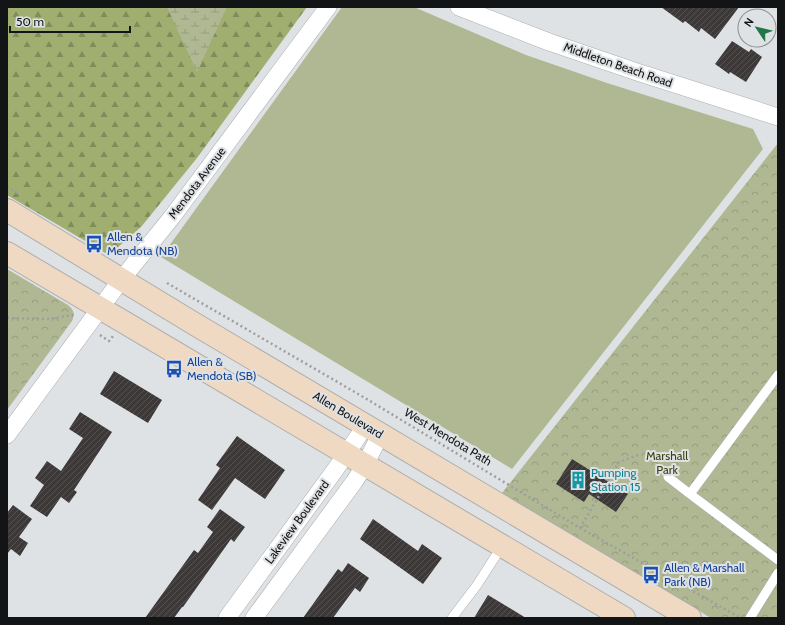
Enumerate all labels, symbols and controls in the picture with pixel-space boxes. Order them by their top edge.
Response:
scale bar [10,8,130,34]
north arrow [737,8,777,48]
text: 50 m [16,14,44,29]
text: N [741,15,757,29]
street label: Middleton Beach Road [562,39,675,90]
street label: Mendota Avenue [165,144,229,222]
place label: Allen & Mendota (NB) [107,229,178,258]
bus stop icon: Allen & Mendota (NB) [84,234,104,254]
place label: Allen & Mendota (SB) [187,354,256,383]
bus stop icon: Allen & Mendota (SB) [164,359,184,379]
street label: Allen Boulevard [310,388,386,441]
street label: West Mendota Path [402,404,495,469]
park label: Marshall Park [646,448,688,477]
place label: Pumping Station 15 [591,465,641,494]
building icon: Pumping Station 15 [568,470,588,490]
street label: Lakeview Boulevard [261,477,332,566]
place label: Allen & Marshall Park (NB) [664,560,745,589]
bus stop icon: Allen & Marshall Park (NB) [641,565,661,585]

